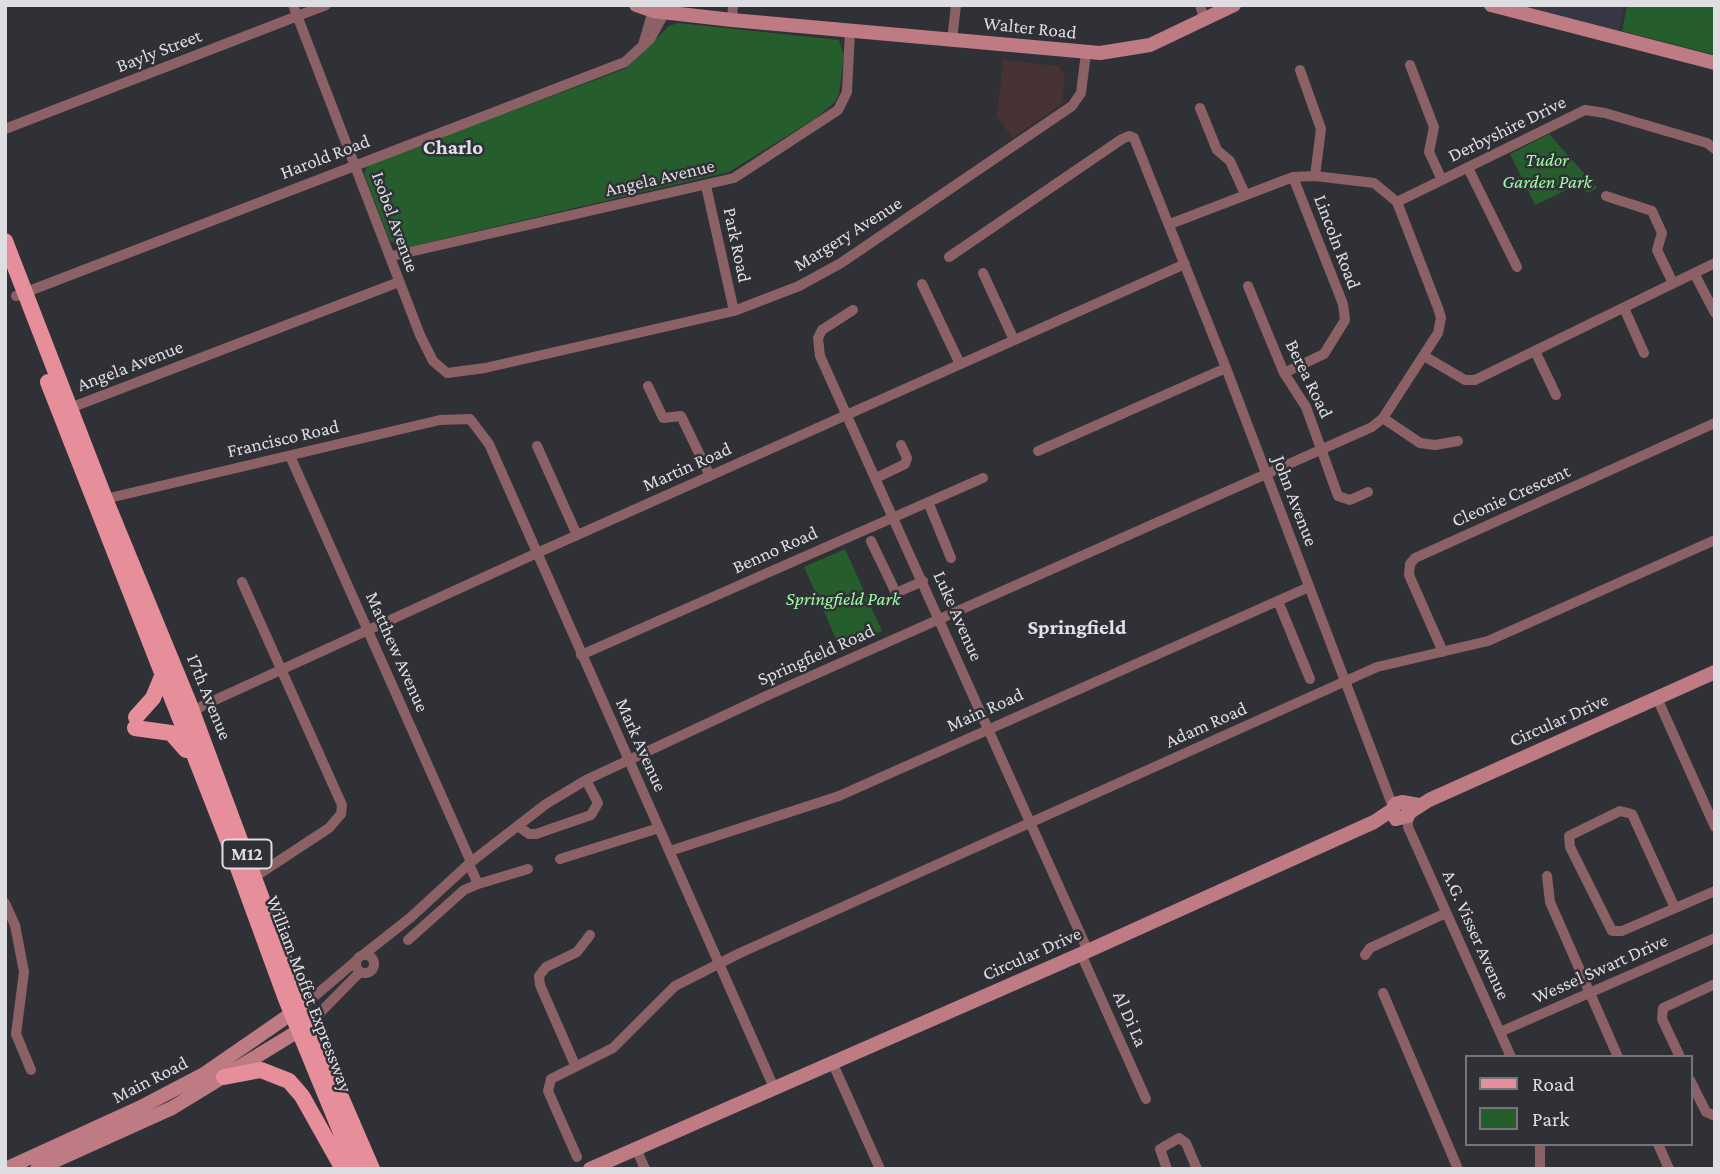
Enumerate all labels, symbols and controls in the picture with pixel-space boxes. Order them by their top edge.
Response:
street label: Walter Road [982,12,1078,44]
street label: Bayly Street [113,24,205,78]
street label: Derbyshire Drive [1444,91,1570,167]
street label: Harold Road [277,129,373,185]
district label: Charlo [423,135,483,161]
park label: Tudor Garden Park [1502,149,1592,193]
street label: Angela Avenue [603,154,717,202]
street label: Isobel Avenue [366,169,424,275]
street label: Margery Avenue [790,192,906,276]
street label: Lincoln Road [1309,192,1365,292]
street label: Park Road [718,206,756,284]
street label: Angela Avenue [74,335,186,397]
street label: Berea Road [1280,336,1338,422]
street label: Francisco Road [225,415,341,463]
street label: Martin Road [639,437,735,497]
street label: John Avenue [1267,453,1323,549]
street label: Cleonie Crescent [1448,460,1574,532]
street label: Benno Road [729,521,821,579]
street label: Luke Avenue [928,567,988,665]
street label: Matthew Avenue [360,588,434,716]
park label: Springfield Park [786,588,900,610]
district label: Springfield [1028,615,1126,641]
street label: Springfield Road [754,619,878,691]
street label: 17th Avenue [181,651,237,743]
street label: Main Road [943,683,1027,737]
street label: Circular Drive [1506,688,1612,752]
street label: Mark Avenue [610,695,672,795]
street label: Adam Road [1162,697,1250,753]
road number: M12 [222,840,272,868]
street label: A.G. Visser Avenue [1437,867,1515,1003]
street label: William Moffet Expressway [261,892,357,1096]
street label: Circular Drive [979,922,1085,986]
street label: Wessel Swart Drive [1529,929,1671,1009]
street label: Al Di La [1108,987,1152,1051]
street label: Main Road [108,1051,192,1109]
legend [1464,1055,1692,1146]
text: Road [1532,1072,1575,1096]
text: Park [1532,1107,1569,1131]

